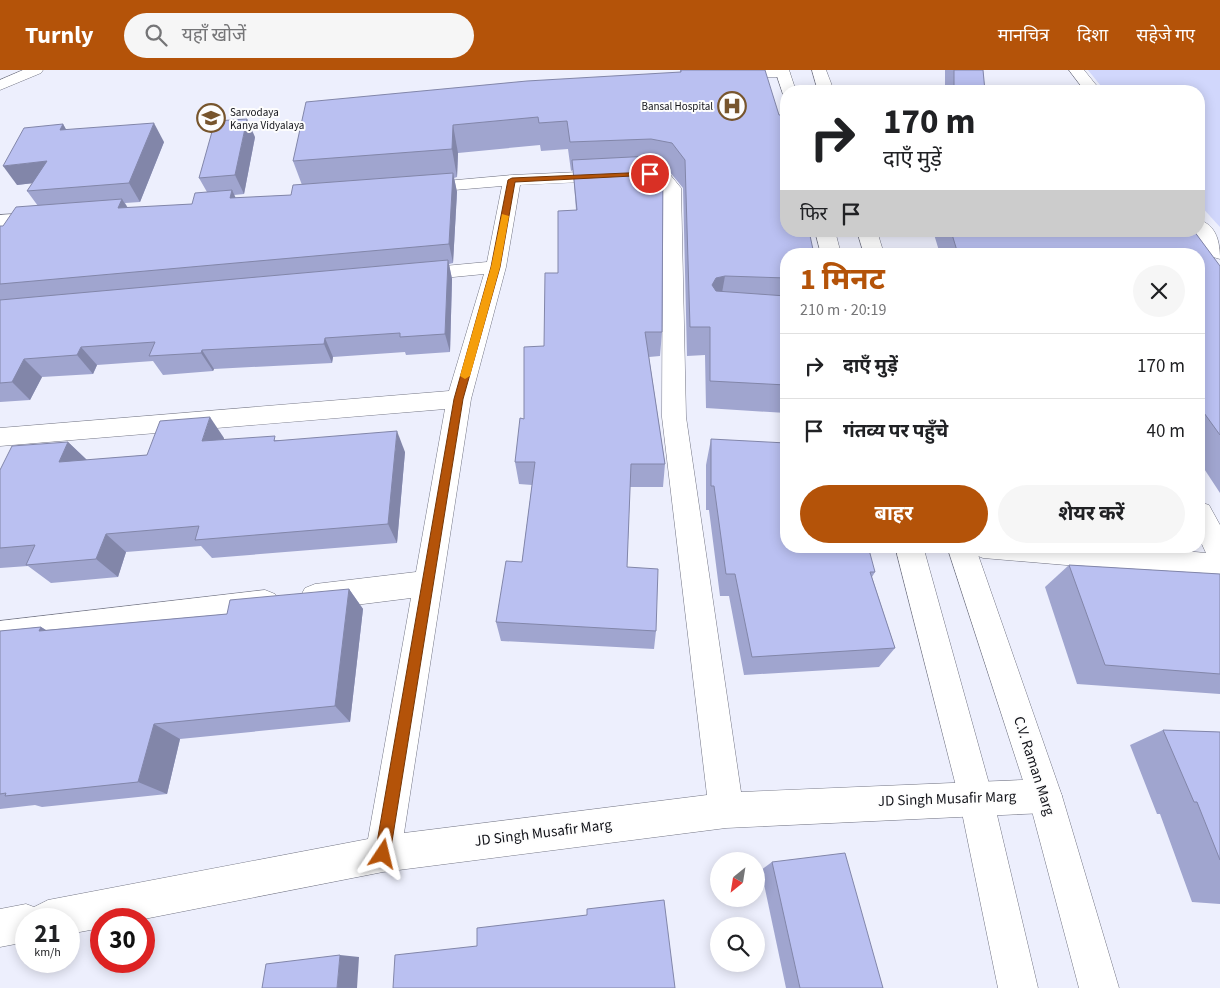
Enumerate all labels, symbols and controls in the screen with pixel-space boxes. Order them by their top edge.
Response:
search box [124,13,474,58]
text: Turnly [25,18,94,53]
icon: search [142,21,170,49]
text: यहाँ खोजें [182,22,246,49]
text: मानचित्र [998,23,1049,48]
text: दिशा [1077,23,1108,48]
text: सहेजे गए [1136,23,1195,48]
hospital icon: Bansal Hospital [717,91,747,121]
text: 170 m [883,97,975,147]
place label: Bansal Hospital [641,99,713,114]
school or university icon: Sarvodaya Kanya Vidyalaya [196,103,226,133]
place label: Sarvodaya Kanya Vidyalaya [230,105,304,133]
icon: right [800,105,865,170]
text: दाएँ मुड़ें [883,143,942,175]
pin [629,153,671,195]
icon: arrive [636,160,664,188]
icon: arrive [837,200,865,228]
text: फिर [800,201,827,228]
text: 1 मिनट [800,258,885,301]
button: close [1133,265,1185,317]
text: 210 m · 20:19 [800,299,887,321]
icon: right [800,352,828,380]
text: दाएँ मुड़ें [843,353,898,380]
text: 170 m [1137,353,1185,380]
icon: arrive [800,417,828,445]
text: गंतव्य पर पहुँचे [843,418,948,445]
text: 40 m [1147,418,1185,445]
button: बाहर [800,485,988,543]
button: शेयर करें [998,485,1185,543]
street label: C.V. Raman Marg [1008,714,1060,819]
street label: JD Singh Musafir Marg [878,786,1017,812]
street label: JD Singh Musafir Marg [473,814,613,852]
position arrow [356,827,408,879]
north arrow [710,852,765,908]
map controls [710,852,765,972]
speed limit sign: 30 [90,908,155,973]
text: 21 [34,916,61,952]
button: search [710,917,765,972]
text: km/h [34,944,61,961]

